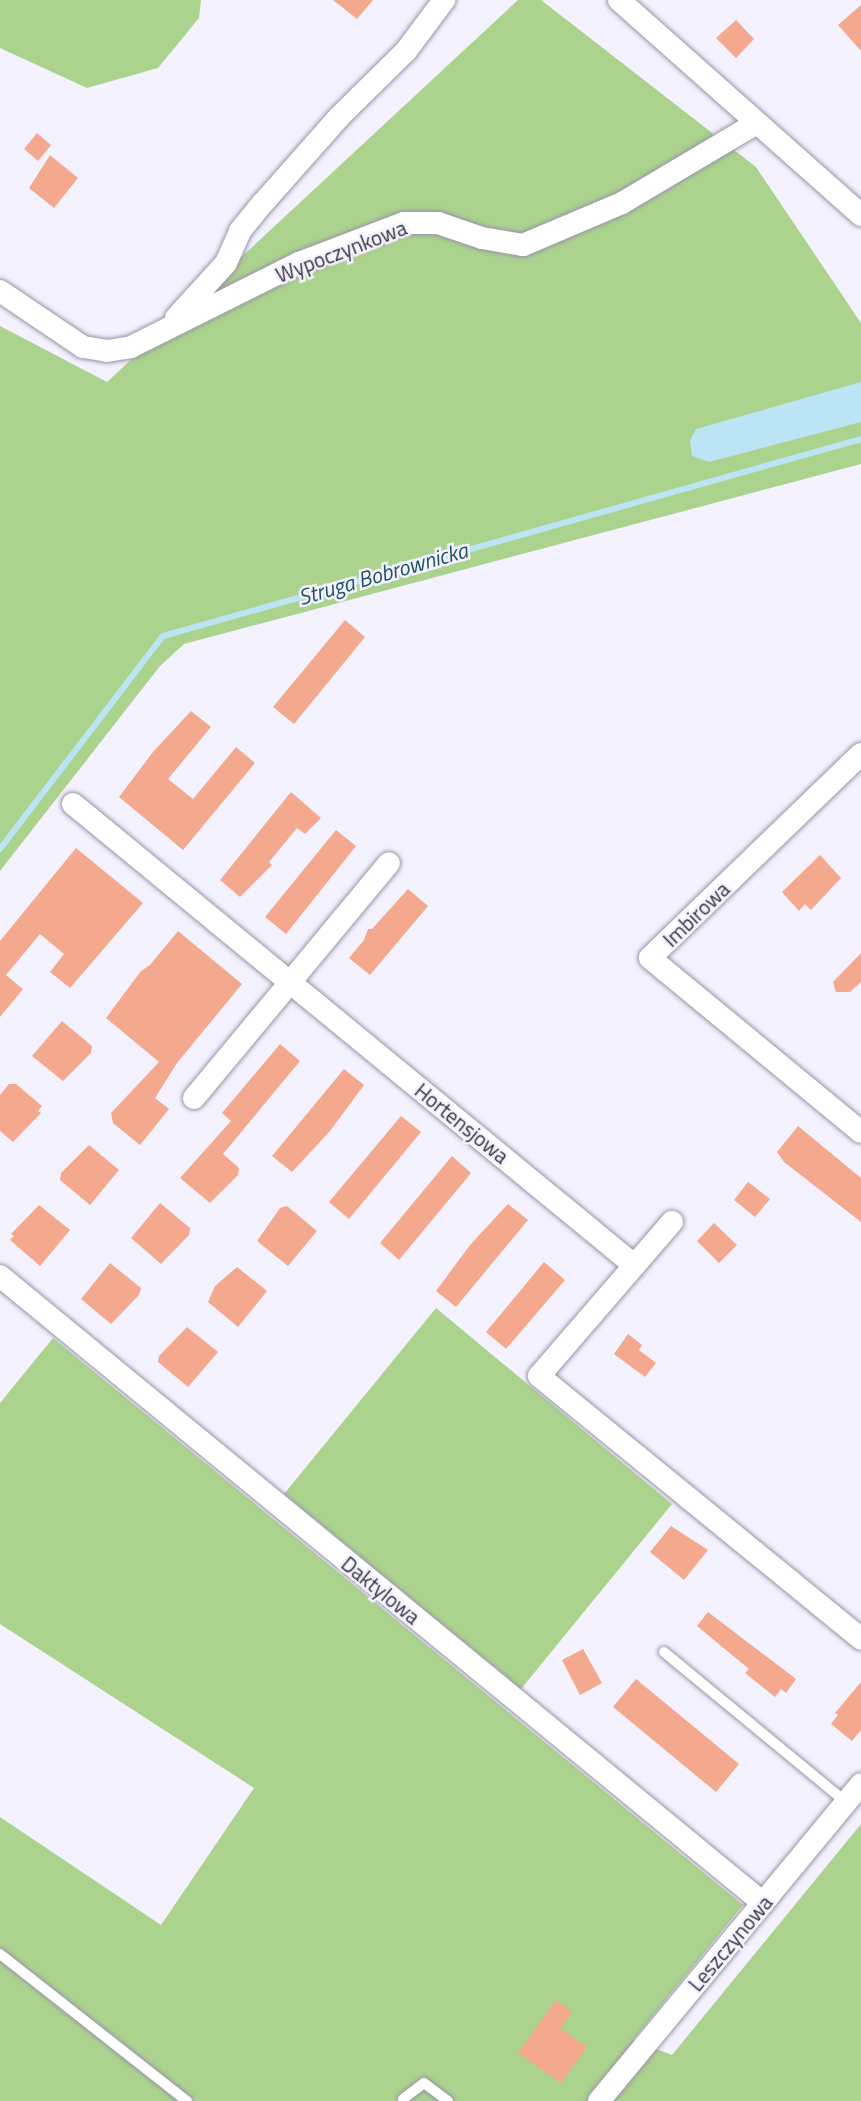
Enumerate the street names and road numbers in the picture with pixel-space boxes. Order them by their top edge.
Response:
street label: Wypoczynkowa [272,214,410,288]
street label: Imbirowa [657,876,735,952]
street label: Hortensjowa [410,1078,514,1168]
street label: Daktylowa [337,1551,425,1629]
street label: Leszczynowa [683,1890,777,1996]

